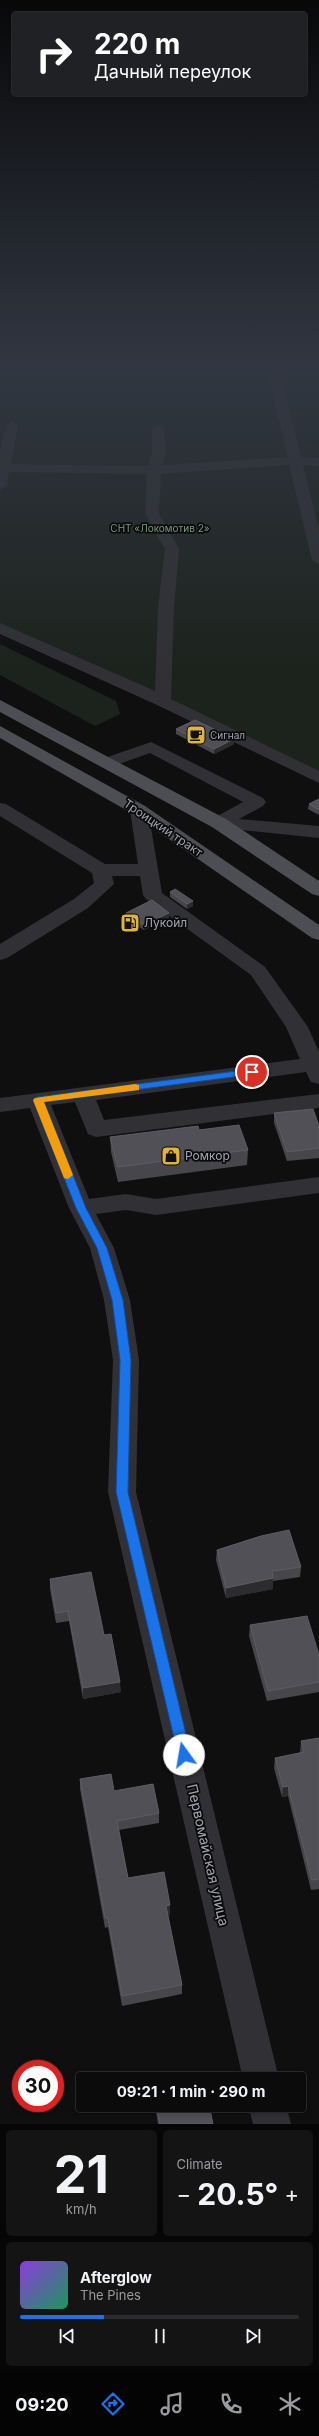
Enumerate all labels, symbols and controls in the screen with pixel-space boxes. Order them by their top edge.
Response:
text: 220 m [94,27,180,61]
icon: right [28,28,80,80]
text: Дачный переулок [94,61,251,82]
park label: СНТ «Локомотив 2» [110,522,210,534]
cafe icon: Сигнал [185,724,207,746]
place label: Сигнал [210,729,245,741]
street label: Троицкий тракт [121,796,206,860]
fuel station icon: Лукойл [119,912,141,934]
place label: Лукойл [144,915,187,930]
pin [235,1055,269,1089]
icon: arrive [241,1061,263,1083]
shop icon: Ромкор [160,1145,182,1167]
place label: Ромкор [185,1148,230,1163]
position arrow [163,1734,205,1776]
street label: Первомайская улица [184,1782,233,1928]
speed limit sign: 30 [12,2060,64,2112]
text: 09:21 · 1 min · 290 m [117,2082,265,2101]
text: 21 [54,2143,109,2206]
text: Climate [177,2156,223,2172]
text: 20.5° [197,2176,278,2212]
text: − [177,2181,191,2207]
text: + [284,2181,299,2207]
text: km/h [66,2201,97,2217]
text: Afterglow [80,2268,152,2287]
text: The Pines [80,2287,141,2303]
icon: previous [56,2325,78,2347]
icon: pause [149,2325,171,2347]
icon: next [242,2325,264,2347]
icon: directions [99,2390,127,2418]
icon: music [158,2390,186,2418]
icon: phone [217,2390,245,2418]
icon: climate [276,2390,304,2418]
text: 09:20 [15,2394,69,2415]

